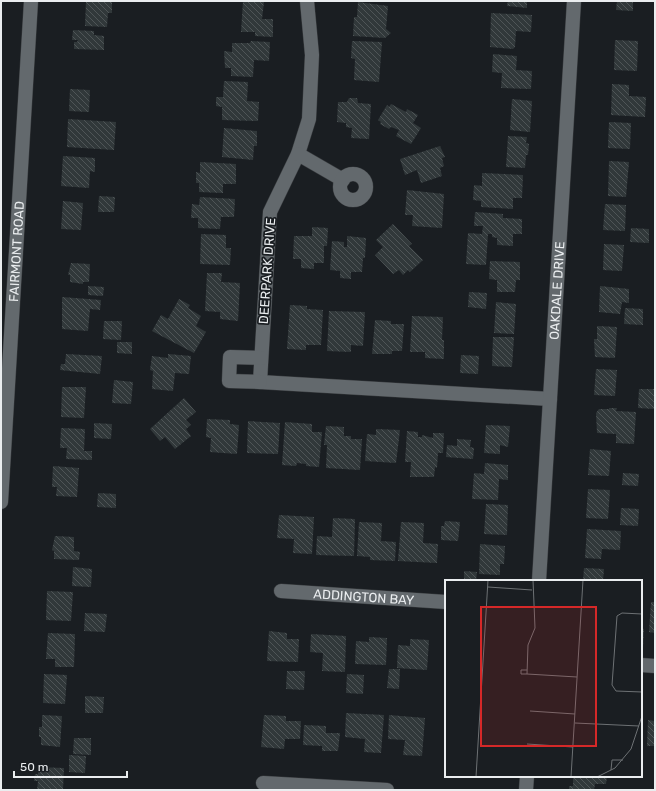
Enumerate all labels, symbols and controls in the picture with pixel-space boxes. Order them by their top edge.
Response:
street label: FAIRMONT ROAD [5,200,27,302]
street label: DEERPARK DRIVE [256,217,278,325]
street label: OAKDALE DRIVE [546,241,567,340]
inset map [445,580,642,777]
street label: ADDINGTON BAY [313,586,415,607]
scale bar [14,753,127,779]
text: 50 m [20,760,48,774]

